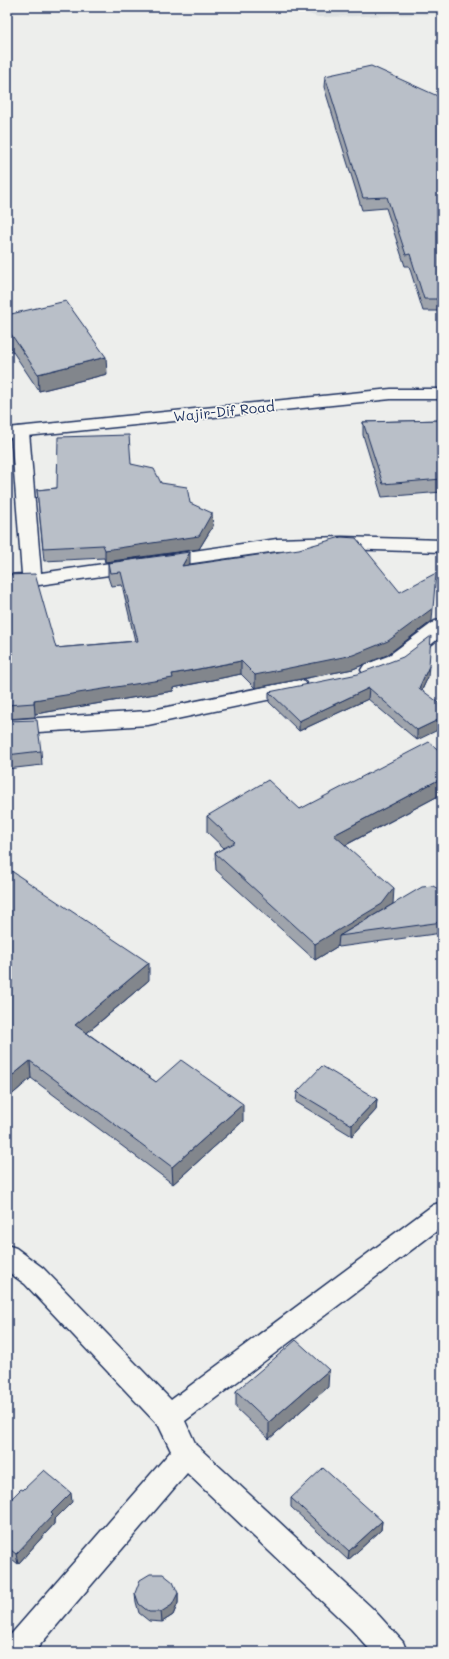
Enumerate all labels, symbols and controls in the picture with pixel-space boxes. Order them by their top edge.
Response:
street label: Wajir-Dif Road [172,396,276,426]

